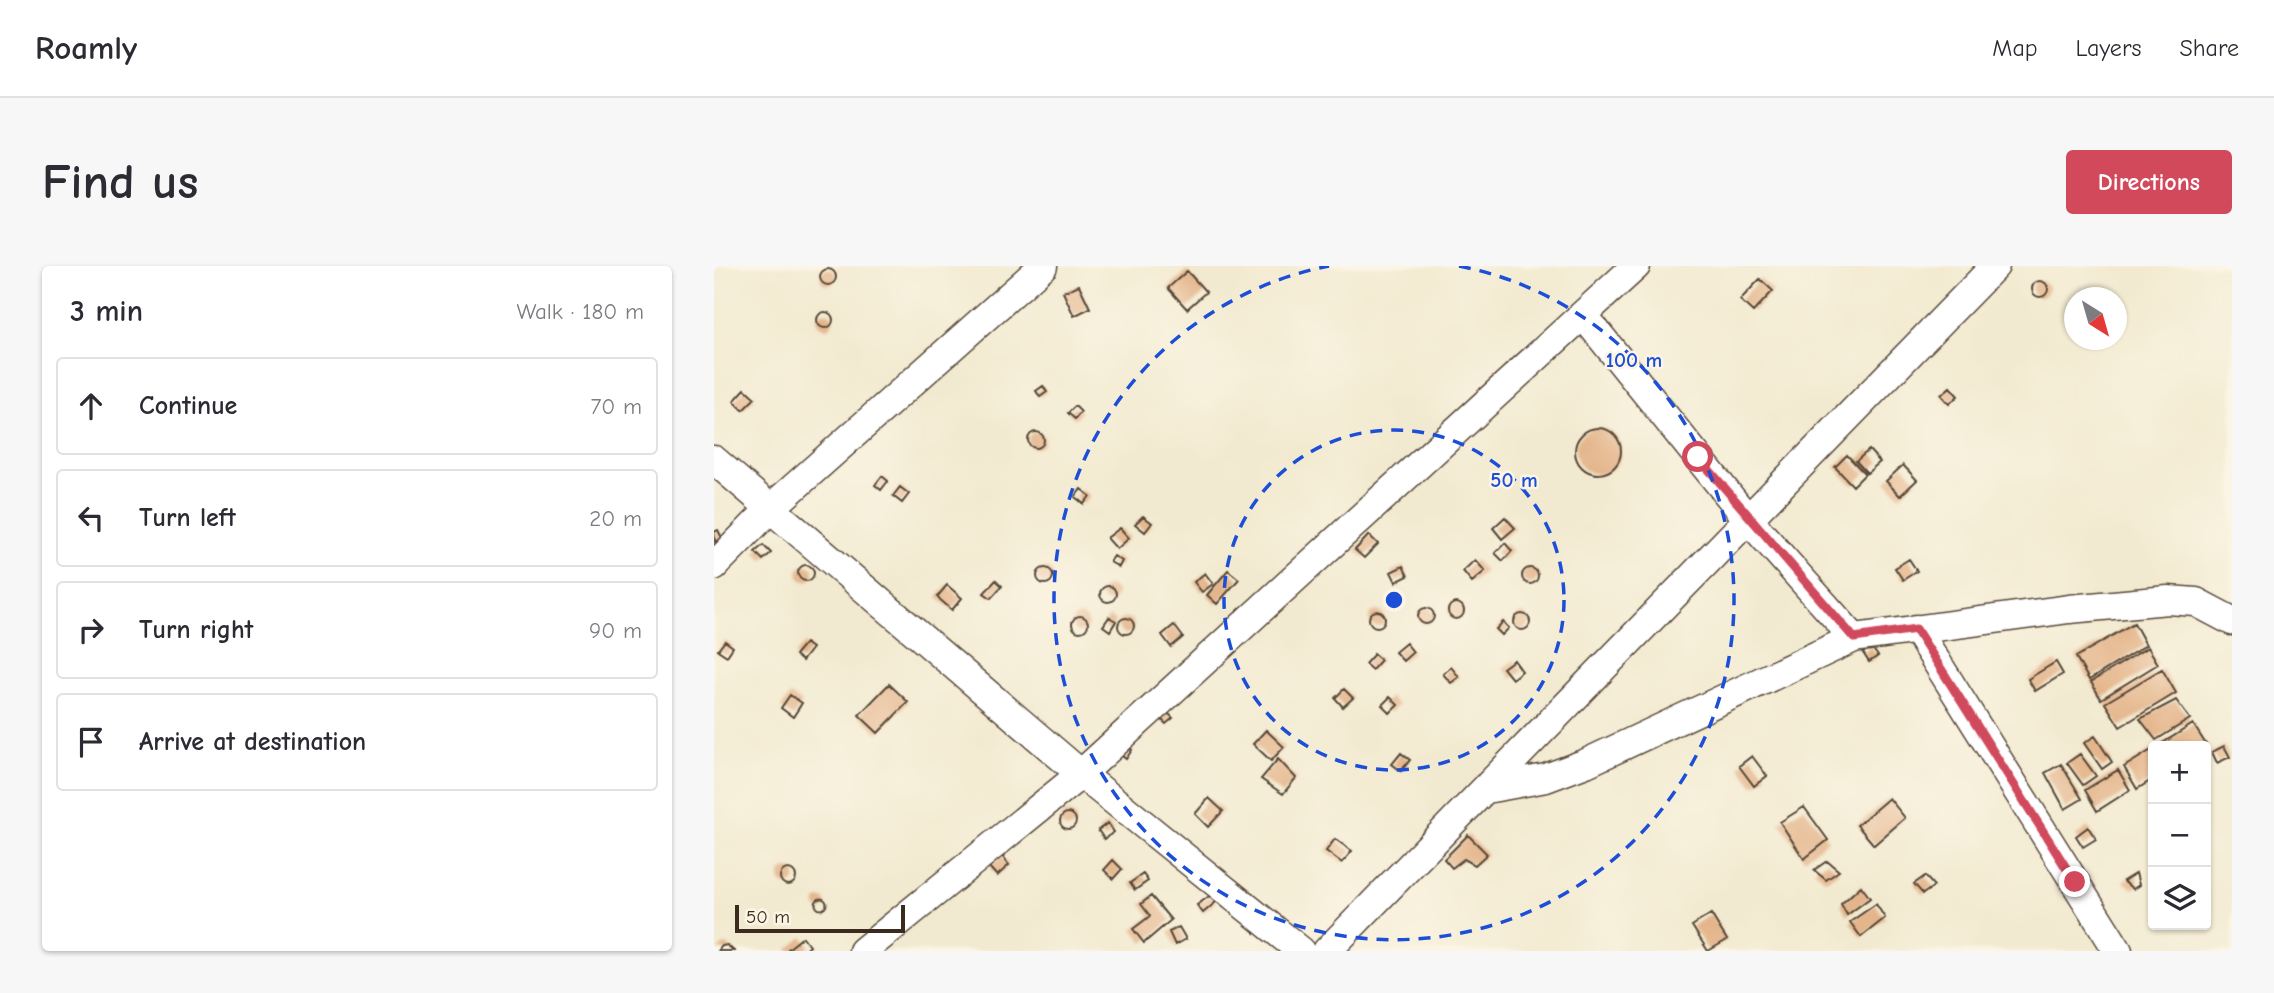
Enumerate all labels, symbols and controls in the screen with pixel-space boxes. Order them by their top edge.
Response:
text: Roamly [35,29,137,67]
text: Map [1992,34,2038,62]
text: Layers [2076,34,2141,62]
text: Share [2179,34,2239,62]
button: Directions [2066,150,2232,214]
text: Find us [42,154,198,210]
north arrow [2064,287,2127,350]
text: 3 min [70,294,143,329]
text: Walk · 180 m [517,298,644,325]
text: 100 m [1606,348,1662,372]
icon: ahead [72,387,110,425]
text: Continue [139,391,237,421]
text: 70 m [590,393,642,420]
route start [1682,441,1713,472]
text: 50 m [1490,468,1538,492]
icon: left [72,499,110,537]
text: Turn left [139,503,236,533]
text: 20 m [589,505,642,532]
centre of rings [1382,588,1406,612]
icon: right [72,611,110,649]
text: Turn right [139,615,253,645]
text: 90 m [589,617,642,644]
icon: arrive [72,723,110,761]
text: Arrive at destination [139,727,366,757]
map controls [2148,741,2211,930]
button: + [2148,741,2211,804]
button: − [2148,804,2211,867]
route end [2059,866,2090,897]
button: layers [2148,867,2211,930]
scale bar [735,902,905,934]
text: 50 m [746,906,790,928]

